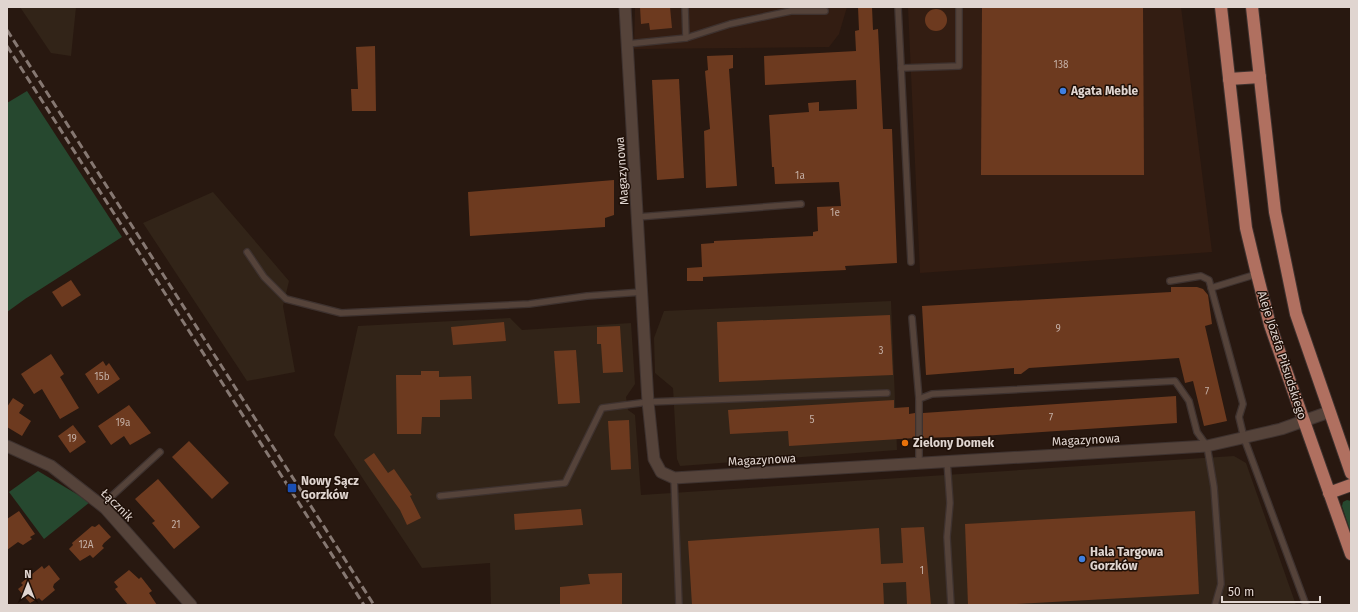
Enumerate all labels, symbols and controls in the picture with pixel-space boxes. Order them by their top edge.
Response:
house number: 138 [1054,59,1069,71]
place label: Agata Meble [1070,84,1139,98]
marker: Agata Meble [1058,86,1068,96]
street label: Magazynowa [613,136,631,206]
house number: 1a [795,170,805,182]
house number: 1e [830,207,840,219]
street label: Aleje Józefa Piłsudskiego [1255,289,1309,421]
house number: 9 [1055,323,1061,335]
house number: 3 [879,345,884,357]
house number: 15b [94,371,110,383]
house number: 7 [1205,386,1210,398]
house number: 7 [1049,412,1054,424]
house number: 5 [809,414,815,426]
house number: 19a [116,417,130,429]
street label: Magazynowa [1051,431,1121,449]
house number: 19 [67,433,77,445]
place label: Zielony Domek [913,436,995,450]
marker: Zielony Domek [900,438,910,448]
street label: Magazynowa [727,451,797,469]
place label: Nowy Sącz Gorzków [301,474,359,502]
marker: Nowy Sącz Gorzków [286,482,298,494]
street label: Łącznik [98,486,137,525]
house number: 21 [171,519,181,531]
house number: 12A [78,539,94,551]
place label: Hala Targowa Gorzków [1090,545,1164,573]
marker: Hala Targowa Gorzków [1077,554,1087,564]
north arrow [8,564,48,604]
house number: 1 [920,565,924,577]
text: N [24,568,32,581]
scale bar [1222,578,1320,604]
text: 50 m [1228,585,1254,599]

